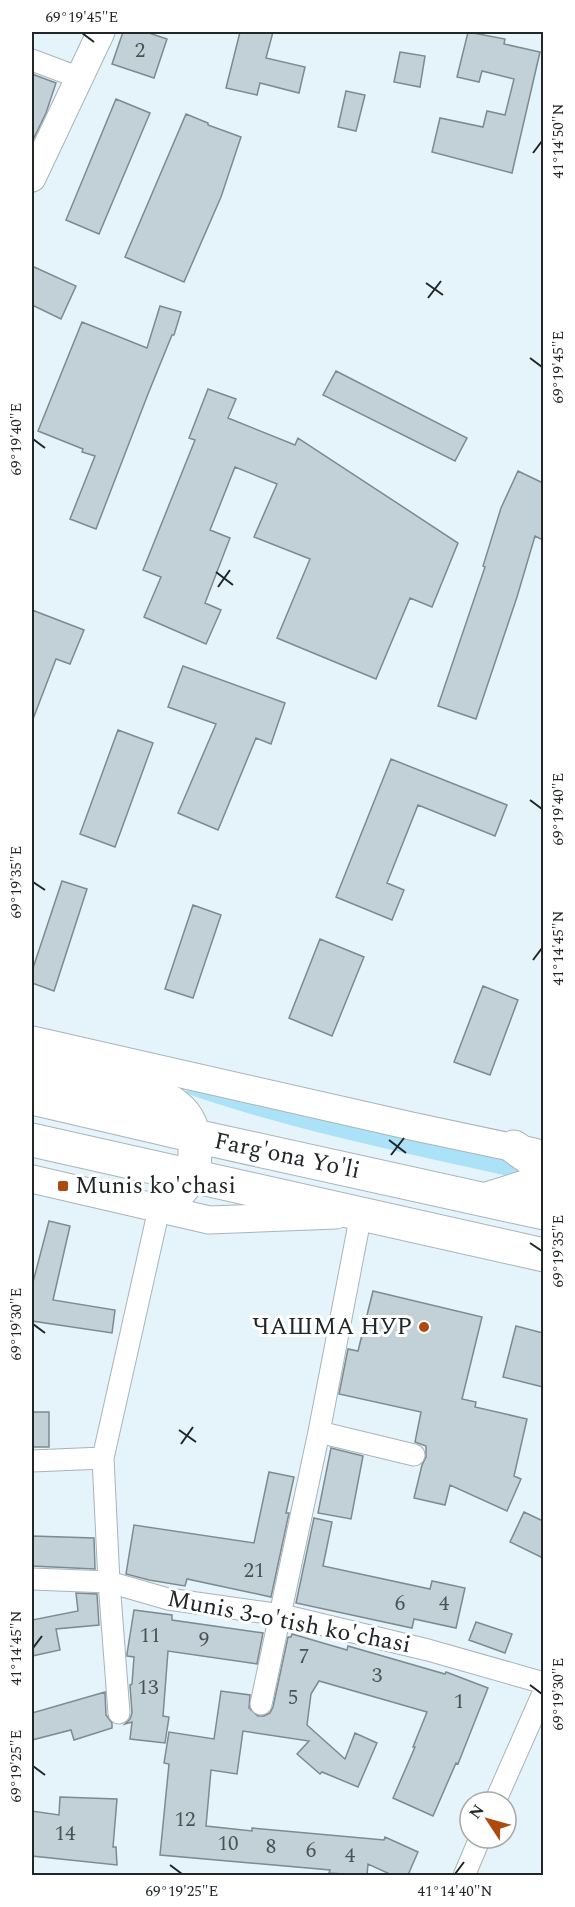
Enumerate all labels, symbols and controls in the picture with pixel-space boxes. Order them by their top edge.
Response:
text: 69°19'45"E [46,6,118,29]
house number: 2 [135,35,145,67]
text: 41°14'50"N [547,103,570,179]
text: 69°19'45"E [547,331,570,403]
text: 69°19'40"E [5,403,28,475]
text: 69°19'40"E [547,773,570,845]
text: 69°19'35"E [5,846,28,918]
text: 41°14'45"N [547,910,570,986]
street label: Farg'ona Yo'li [211,1123,363,1189]
place label: Munis ko'chasi [75,1168,236,1204]
marker: Munis ko'chasi [56,1179,70,1193]
text: 69°19'35"E [547,1215,570,1287]
text: 69°19'30"E [5,1288,28,1360]
place label: ЧАШМА НУР [252,1309,412,1345]
marker: ЧАШМА НУР [417,1320,431,1334]
house number: 21 [244,1555,265,1587]
street label: Munis 3-o'tish ko'chasi [164,1581,414,1663]
house number: 6 [395,1588,405,1620]
house number: 4 [439,1588,450,1620]
text: 41°14'45"N [5,1610,28,1686]
house number: 11 [140,1620,161,1652]
house number: 9 [199,1624,209,1656]
house number: 7 [299,1641,309,1673]
text: 69°19'30"E [547,1658,570,1730]
house number: 3 [372,1660,383,1692]
house number: 13 [138,1672,159,1704]
house number: 5 [288,1682,298,1714]
house number: 1 [454,1686,464,1718]
text: 69°19'25"E [5,1730,28,1802]
north arrow [458,1790,518,1850]
text: N [463,1799,490,1824]
house number: 12 [175,1804,196,1836]
house number: 14 [55,1818,76,1850]
house number: 10 [218,1828,239,1860]
house number: 8 [266,1831,276,1863]
house number: 6 [306,1835,316,1867]
house number: 4 [345,1840,356,1872]
text: 69°19'25"E [146,1880,218,1903]
text: 41°14'40"N [418,1880,493,1903]

